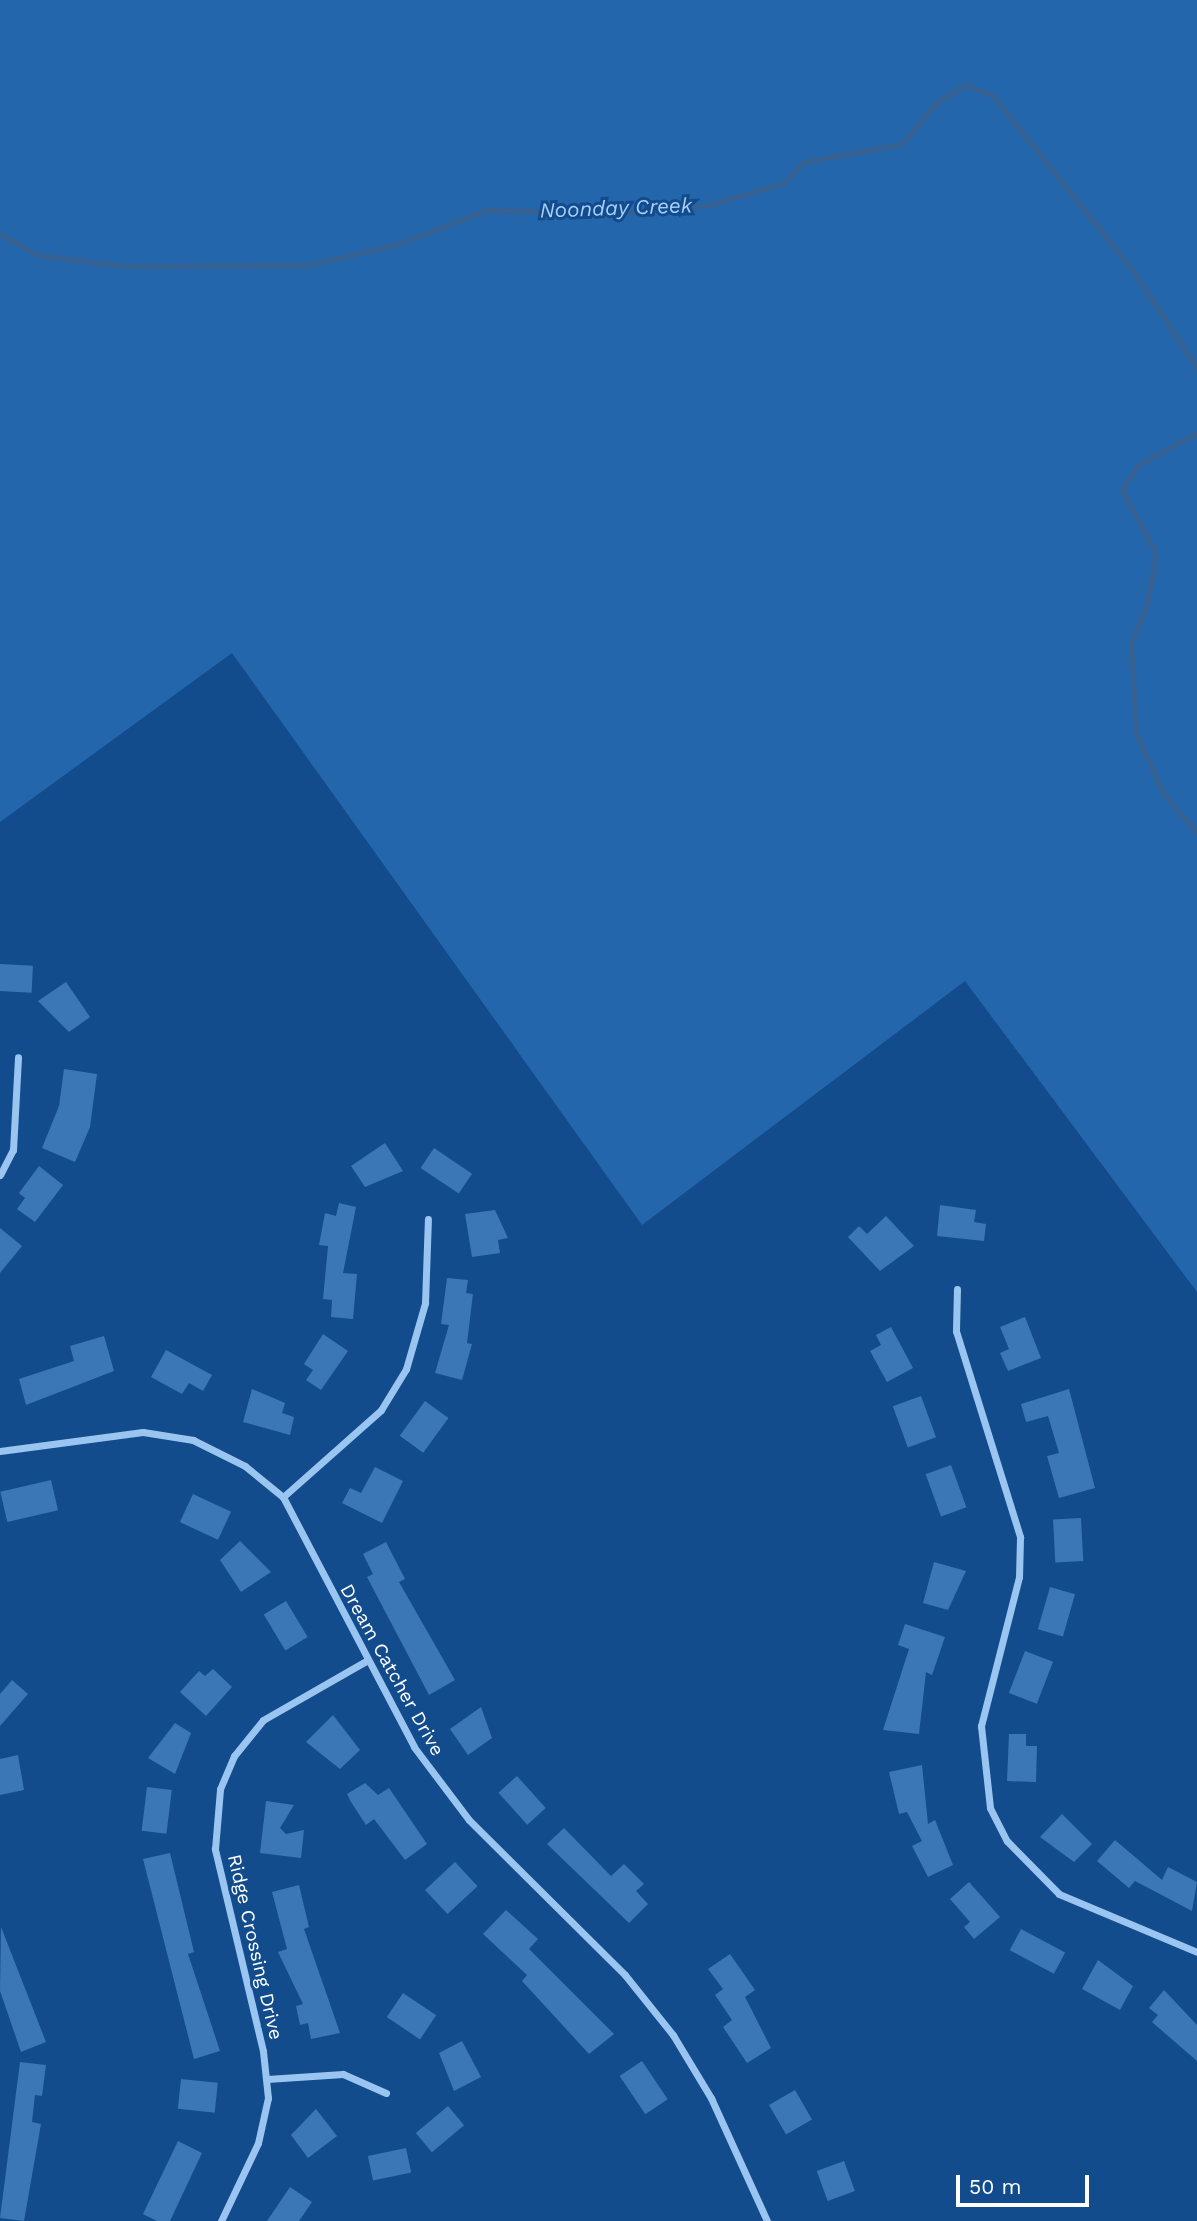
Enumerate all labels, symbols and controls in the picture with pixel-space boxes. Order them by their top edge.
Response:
water label: Noonday Creek [539,193,693,223]
street label: Dream Catcher Drive [335,1580,449,1760]
street label: Ridge Crossing Drive [223,1852,287,2042]
scale bar [959,2162,1092,2206]
text: 50 m [969,2174,1021,2199]

